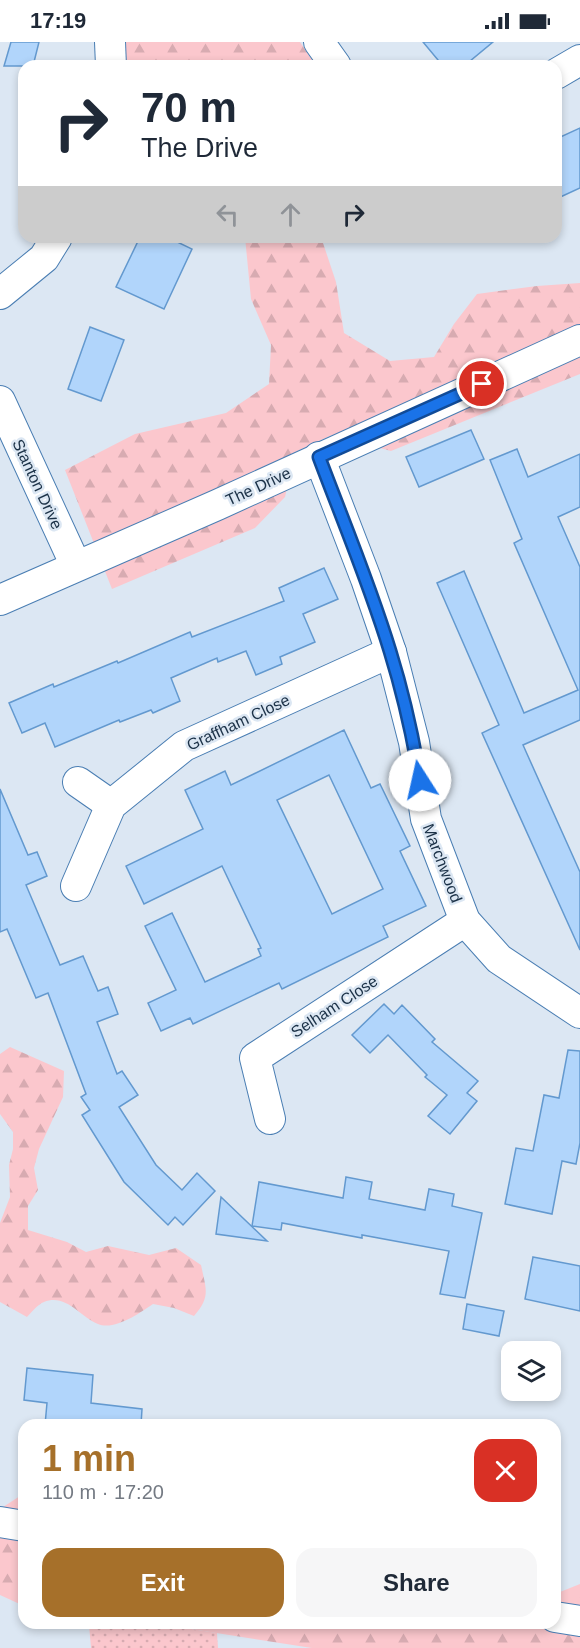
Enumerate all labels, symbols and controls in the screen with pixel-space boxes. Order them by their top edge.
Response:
text: 17:19 [30,8,86,33]
icon: right [42,84,120,162]
text: 70 m [141,84,237,131]
text: The Drive [141,133,258,163]
icon: left [211,198,244,231]
icon: ahead [274,198,307,231]
icon: right [337,198,370,231]
pin [456,358,507,409]
icon: arrive [465,367,498,400]
street label: Stanton Drive [9,437,66,532]
street label: The Drive [223,464,293,509]
street label: Graffham Close [184,691,293,754]
position arrow [388,748,452,812]
street label: Marchwood [420,822,465,905]
street label: Selham Close [288,972,381,1041]
map controls [501,1341,561,1401]
button: layers [501,1341,561,1401]
text: 1 min [42,1438,136,1479]
button: close [474,1439,537,1502]
text: 110 m · 17:20 [42,1481,164,1503]
button: Exit [42,1548,284,1617]
button: Share [296,1548,537,1617]

